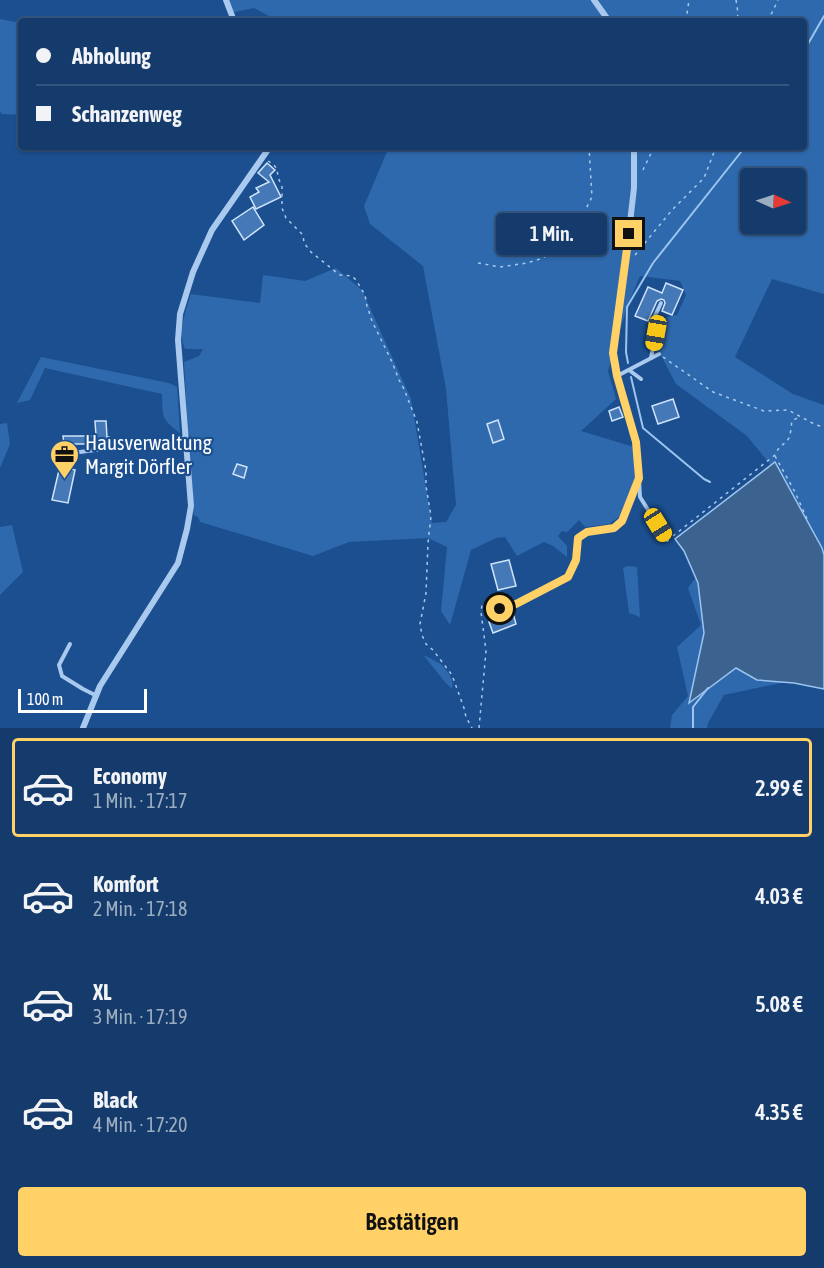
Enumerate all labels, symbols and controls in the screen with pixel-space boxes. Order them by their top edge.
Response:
text: Abholung [72,43,151,69]
text: Schanzenweg [72,101,182,127]
north arrow [740,168,806,234]
map controls [740,168,806,234]
callout: 1 Min. [497,213,608,255]
route end [615,220,642,247]
text: 1 Min. [530,222,573,245]
car [644,314,668,352]
place label: Hausverwaltung Margit Dörfler [85,430,212,478]
office icon: Hausverwaltung Margit Dörfler [48,438,80,480]
car [641,505,675,545]
route start [486,595,513,622]
scale bar [18,686,147,714]
text: 100 m [27,690,63,708]
icon: car [21,761,75,815]
text: Economy [93,763,167,789]
text: 2.99 € [755,775,803,801]
text: 1 Min. · 17:17 [93,789,187,812]
icon: car [21,869,75,923]
text: Komfort [93,871,159,897]
text: 4.03 € [755,883,803,909]
text: 2 Min. · 17:18 [93,897,187,920]
icon: car [21,977,75,1031]
text: XL [93,979,111,1005]
text: 5.08 € [755,991,803,1017]
text: 3 Min. · 17:19 [93,1005,187,1028]
icon: car [21,1085,75,1139]
text: Black [93,1087,137,1113]
text: 4.35 € [755,1099,803,1125]
text: 4 Min. · 17:20 [93,1113,187,1136]
button: Bestätigen [18,1187,806,1256]

